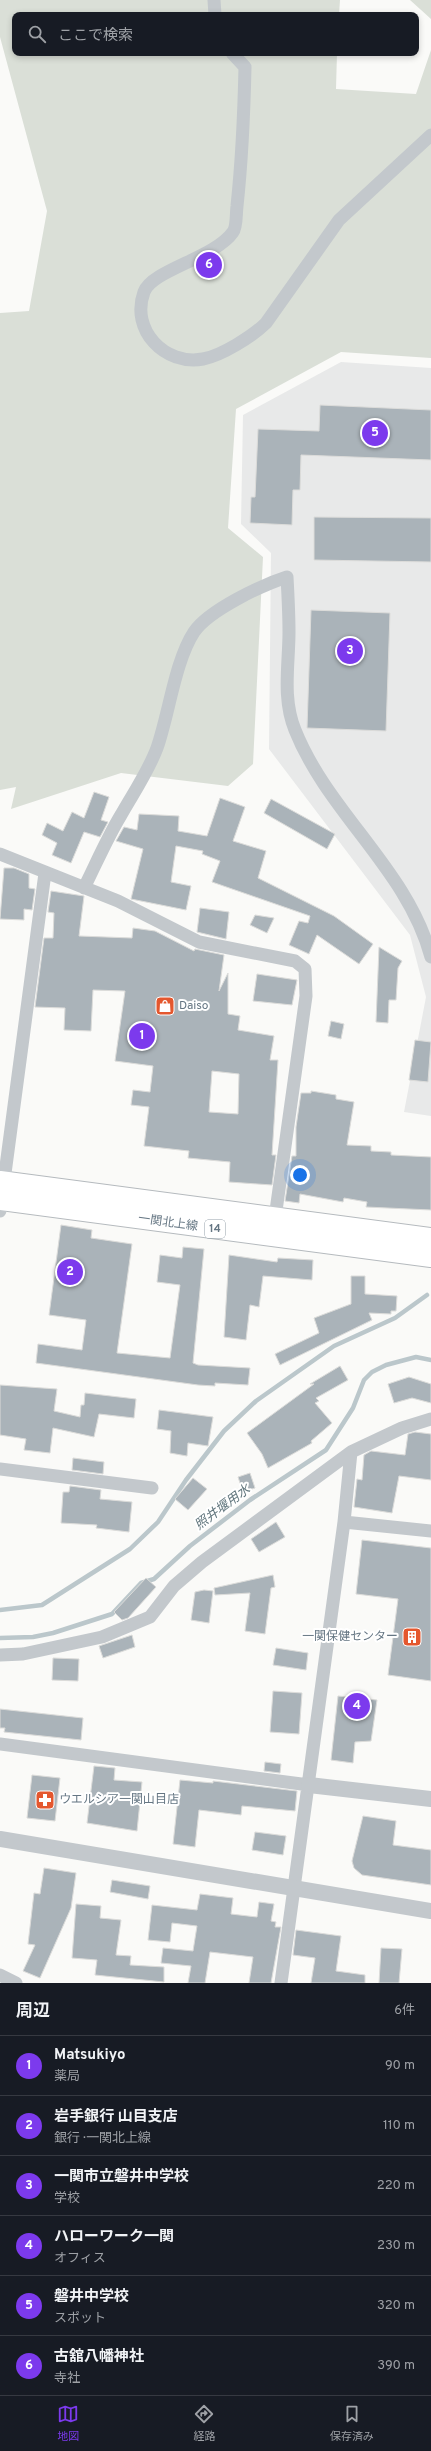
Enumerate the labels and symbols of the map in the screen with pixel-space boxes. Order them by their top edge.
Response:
pin: 6 [196,250,222,280]
pin: 5 [362,418,388,448]
pin: 3 [337,636,363,666]
shop icon: Daiso [154,995,176,1017]
place label: Daiso [179,998,209,1014]
pin: 1 [129,1021,155,1051]
your location [290,1165,310,1185]
street label: 一関北上線 [137,1211,199,1235]
road number: 14 [205,1220,225,1238]
pin: 2 [57,1257,83,1287]
water label: 照井堰用水 [192,1481,255,1534]
building icon: 一関保健センター [401,1626,423,1648]
place label: 一関保健センター [302,1629,398,1645]
pin: 4 [344,1691,370,1721]
pharmacy icon: ウエルシア一関山目店 [34,1789,56,1811]
place label: ウエルシア一関山目店 [59,1792,179,1808]

